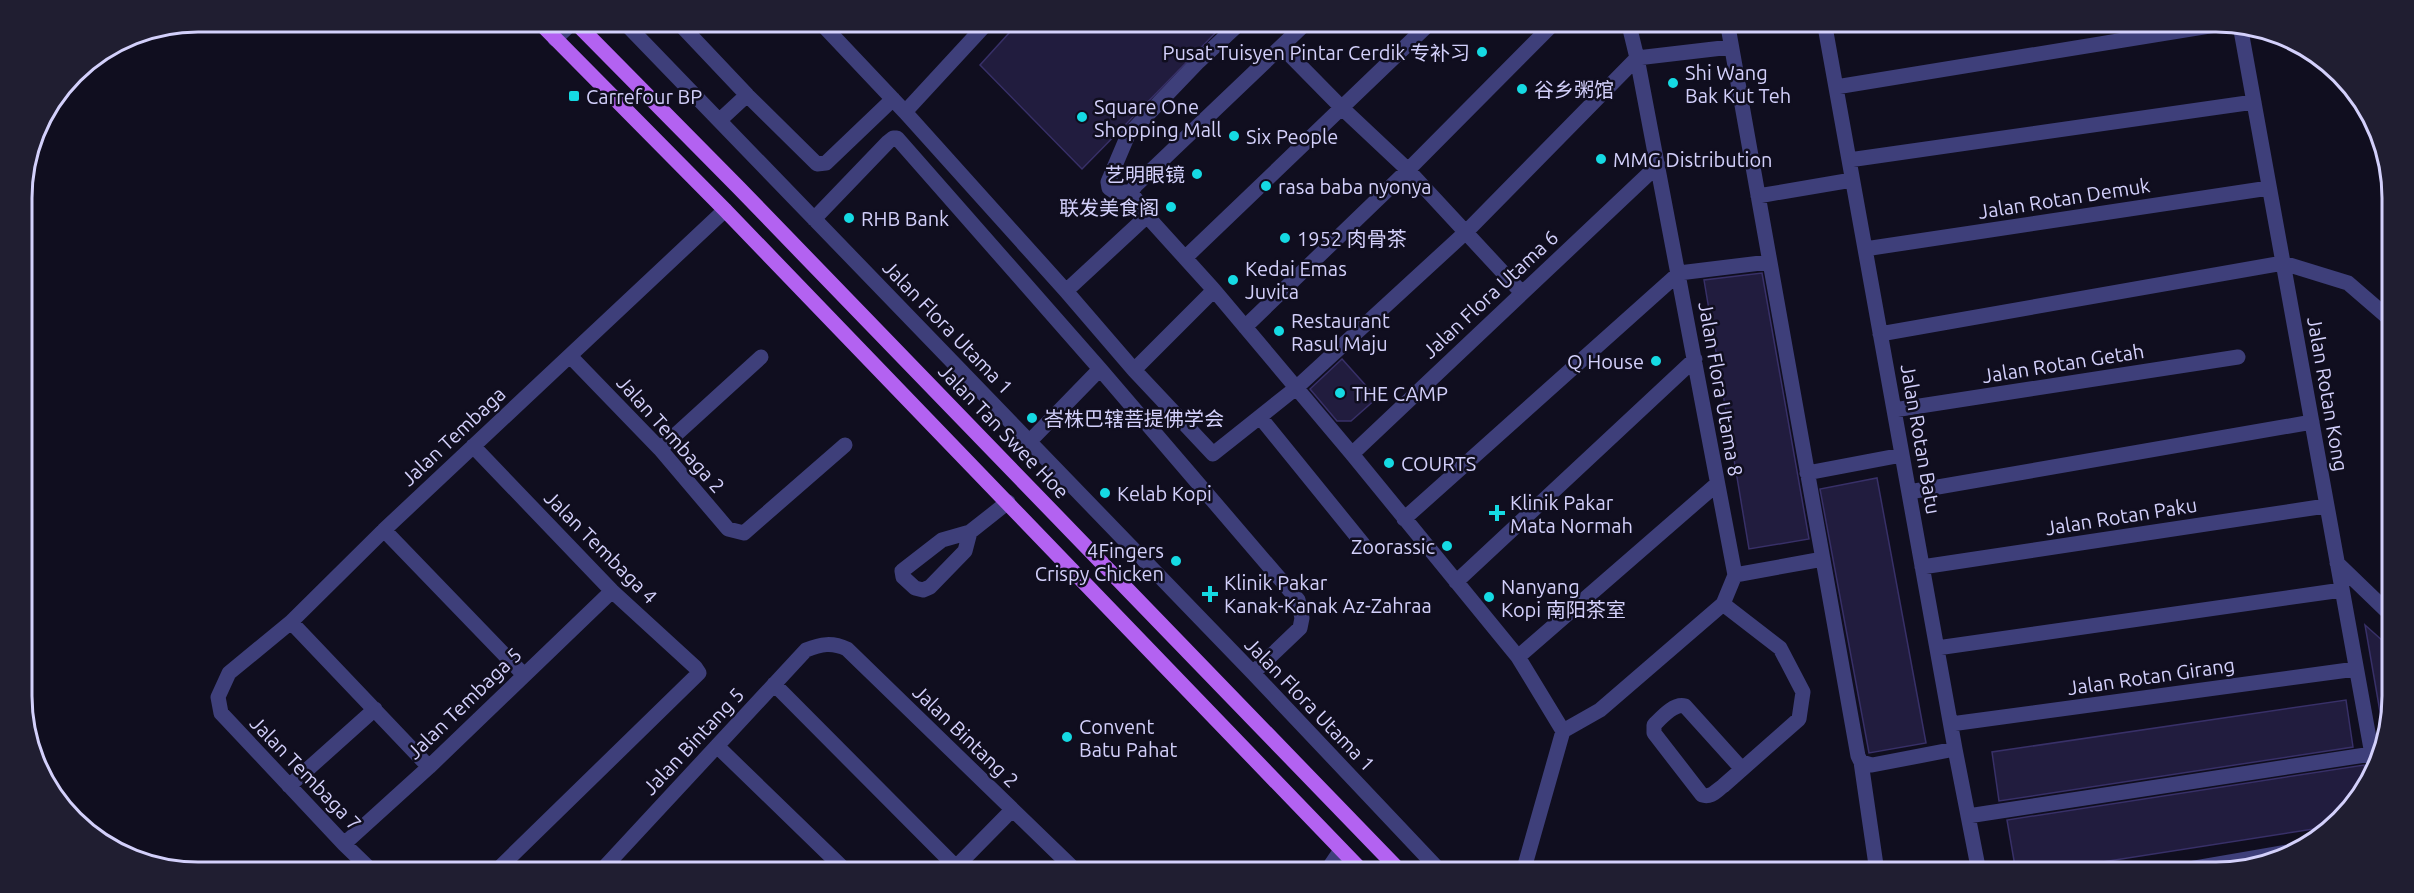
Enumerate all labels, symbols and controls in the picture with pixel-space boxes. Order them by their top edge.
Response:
place label: Pusat Tuisyen Pintar Cerdik 专补习 [1162,41,1470,64]
marker: Pusat Tuisyen Pintar Cerdik 专补习 [1475,45,1489,59]
place label: Shi Wang Bak Kut Teh [1685,61,1791,107]
marker: Shi Wang Bak Kut Teh [1666,76,1680,90]
place label: 谷乡粥馆 [1534,78,1614,101]
marker: 谷乡粥馆 [1515,82,1529,96]
place label: Carrefour BP [586,85,702,108]
marker: Carrefour BP [567,89,581,103]
place label: Square One Shopping Mall [1094,95,1222,141]
marker: Square One Shopping Mall [1075,110,1089,124]
place label: Six People [1246,125,1338,148]
marker: Six People [1227,129,1241,143]
place label: MMG Distribution [1613,148,1773,171]
marker: MMG Distribution [1594,152,1608,166]
place label: 艺明眼镜 [1105,163,1185,186]
marker: 艺明眼镜 [1190,167,1204,181]
street label: Jalan Rotan Demuk [1976,173,2152,223]
place label: rasa baba nyonya [1278,175,1432,198]
marker: rasa baba nyonya [1259,179,1273,193]
place label: 联发美食阁 [1059,196,1159,219]
marker: 联发美食阁 [1164,200,1178,214]
place label: RHB Bank [861,207,949,230]
marker: RHB Bank [842,211,856,225]
street label: Jalan Flora Utama 6 [1418,225,1562,363]
place label: 1952 肉骨茶 [1297,227,1407,250]
marker: 1952 肉骨茶 [1278,231,1292,245]
street label: Jalan Flora Utama 1 [878,255,1018,399]
place label: Kedai Emas Juvita [1245,257,1347,303]
marker: Kedai Emas Juvita [1226,273,1240,287]
street label: Jalan Flora Utama 8 [1694,300,1748,478]
place label: Restaurant Rasul Maju [1291,309,1390,355]
street label: Jalan Rotan Kong [2303,315,2353,473]
marker: Restaurant Rasul Maju [1272,324,1286,338]
street label: Jalan Rotan Getah [1980,339,2146,387]
place label: Q House [1567,350,1644,373]
marker: Q House [1649,354,1663,368]
street label: Jalan Tan Swee Hoe [934,359,1074,503]
street label: Jalan Rotan Batu [1896,362,1946,516]
street label: Jalan Tembaga 2 [612,371,730,497]
street label: Jalan Tembaga [396,382,510,490]
place label: THE CAMP [1352,382,1448,405]
marker: THE CAMP [1333,386,1347,400]
place label: 峇株巴辖菩提佛学会 [1044,407,1224,430]
marker: 峇株巴辖菩提佛学会 [1025,411,1039,425]
place label: COURTS [1401,452,1476,475]
marker: COURTS [1382,456,1396,470]
place label: Kelab Kopi [1117,482,1212,505]
street label: Jalan Tembaga 4 [540,486,662,608]
marker: Kelab Kopi [1098,486,1112,500]
place label: Klinik Pakar Mata Normah [1510,491,1633,537]
street label: Jalan Rotan Paku [2043,493,2199,539]
marker: Klinik Pakar Mata Normah [1488,504,1506,522]
place label: Zoorassic [1351,535,1435,558]
place label: 4Fingers Crispy Chicken [1035,539,1164,585]
marker: Zoorassic [1440,539,1454,553]
marker: 4Fingers Crispy Chicken [1169,554,1183,568]
place label: Klinik Pakar Kanak-Kanak Az-Zahraa [1224,571,1432,617]
place label: Nanyang Kopi 南阳茶室 [1501,575,1626,621]
marker: Klinik Pakar Kanak-Kanak Az-Zahraa [1201,585,1219,603]
marker: Nanyang Kopi 南阳茶室 [1482,590,1496,604]
street label: Jalan Flora Utama 1 [1240,632,1380,776]
street label: Jalan Tembaga 5 [402,643,526,763]
street label: Jalan Rotan Girang [2066,653,2236,699]
street label: Jalan Bintang 2 [909,680,1023,792]
street label: Jalan Bintang 5 [638,683,748,799]
street label: Jalan Tembaga 7 [246,711,366,835]
place label: Convent Batu Pahat [1079,715,1178,761]
marker: Convent Batu Pahat [1060,730,1074,744]

